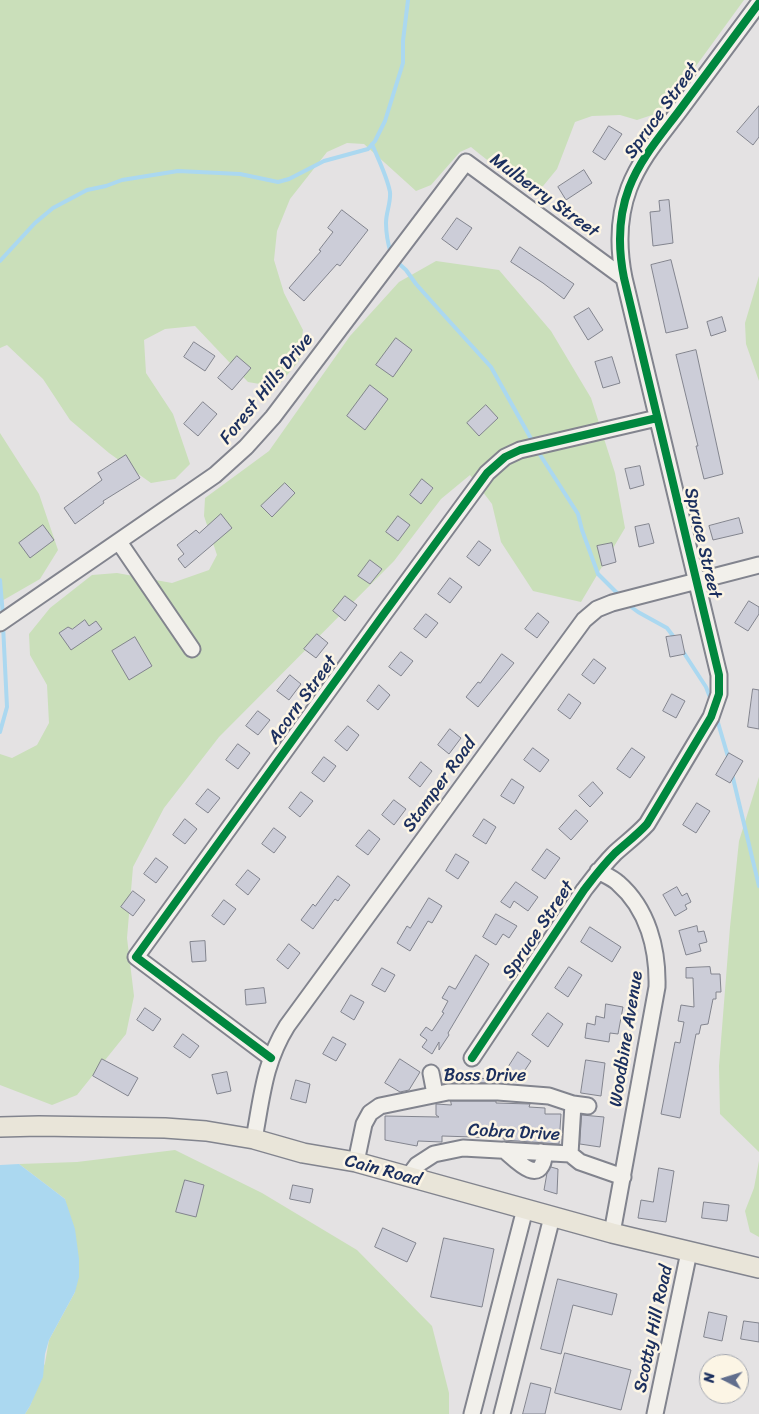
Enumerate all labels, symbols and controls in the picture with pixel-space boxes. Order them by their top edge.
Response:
street label: Spruce Street [620,59,704,163]
street label: Mulberry Street [485,149,603,243]
street label: Forest Hills Drive [216,329,318,449]
street label: Spruce Street [679,485,725,601]
street label: Acorn Street [264,652,342,748]
street label: Stamper Road [399,734,481,836]
street label: Spruce Street [498,877,580,983]
street label: Woodbine Avenue [606,969,648,1109]
street label: Boss Drive [444,1065,526,1087]
street label: Cobra Drive [467,1120,561,1146]
street label: Cain Road [342,1150,424,1192]
street label: Scotty Hill Road [630,1263,678,1395]
north arrow [699,1354,749,1404]
text: N [697,1372,722,1384]

